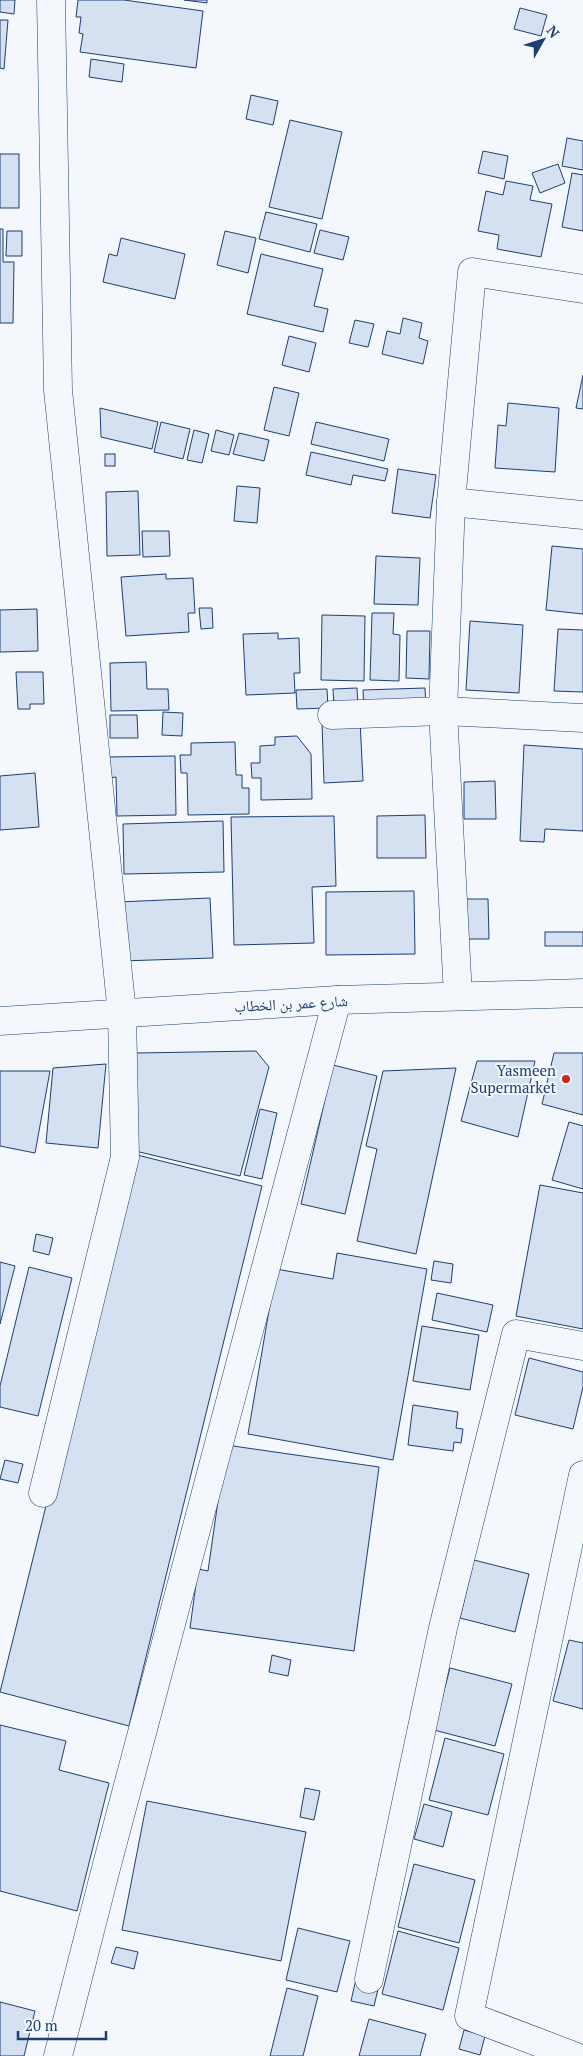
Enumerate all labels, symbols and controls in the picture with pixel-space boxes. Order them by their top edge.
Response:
north arrow [518,15,568,65]
text: N [543,21,564,42]
street label: شارع عمر بن الخطاب [234,990,348,1017]
place label: Yasmeen Supermarket [471,1060,556,1097]
marker: Yasmeen Supermarket [560,1073,572,1085]
scale bar [18,2008,105,2040]
text: 20 m [25,2015,58,2035]

